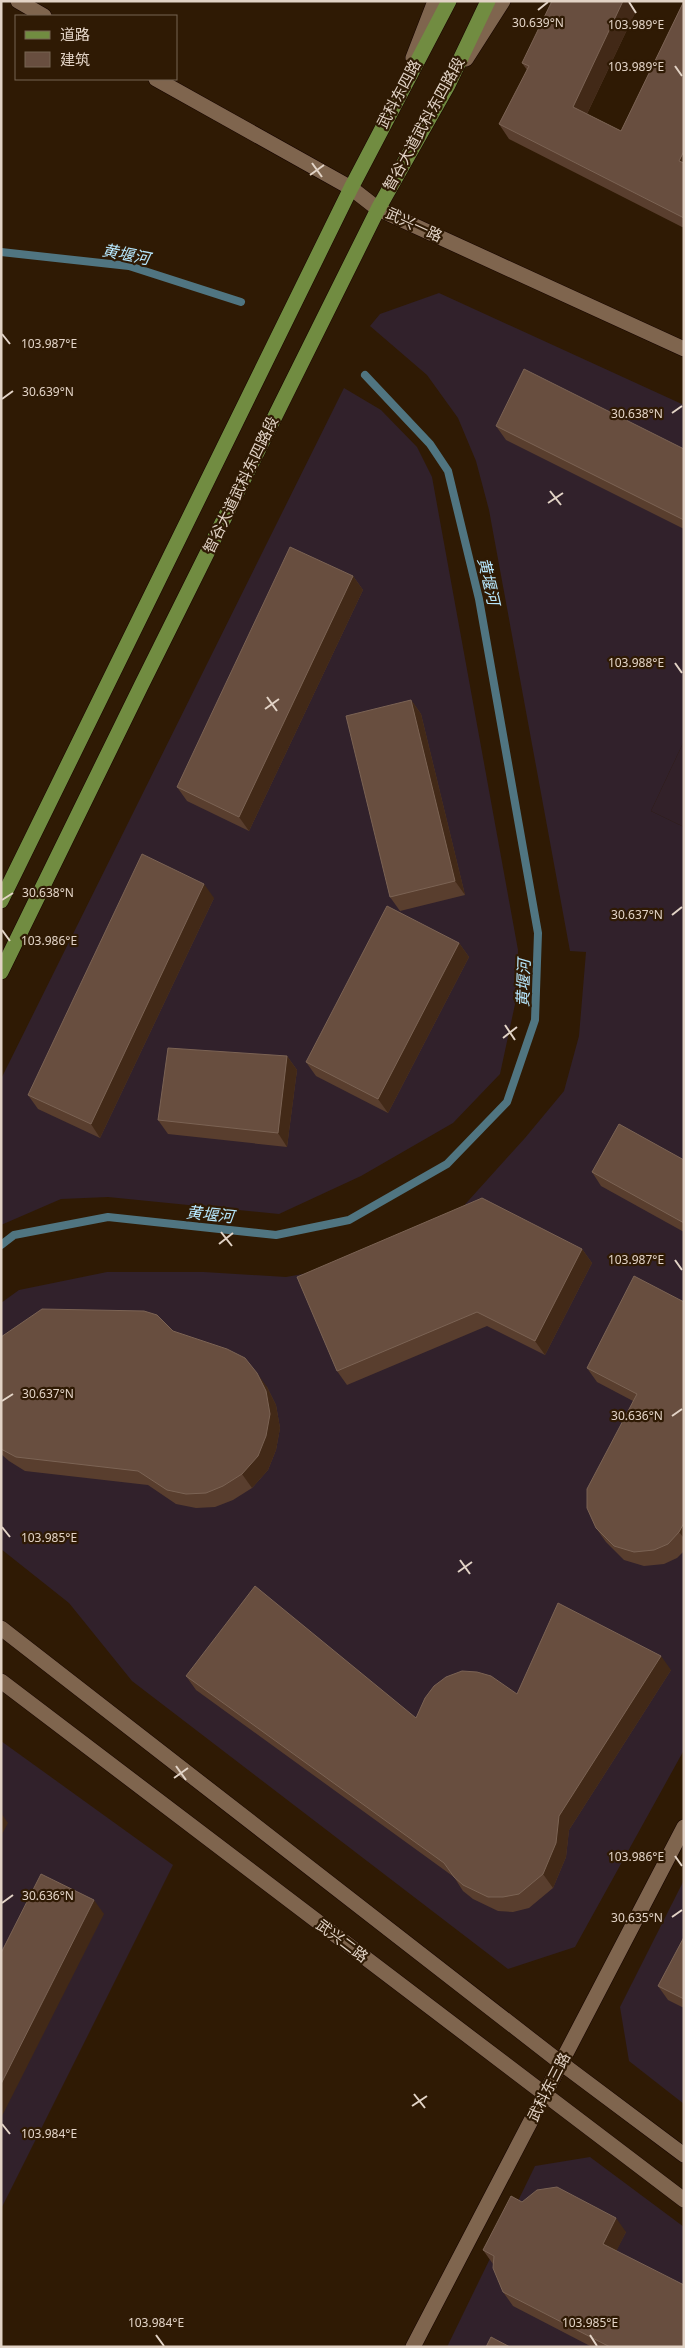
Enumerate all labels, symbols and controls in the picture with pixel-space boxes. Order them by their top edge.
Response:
text: 30.639°N [512,14,564,31]
legend [15,15,178,80]
text: 103.989°E [608,16,664,33]
text: 道路 [60,24,90,44]
text: 建筑 [60,49,90,69]
street label: 智谷大道武科东四路段 [378,53,468,194]
street label: 武科东四路 [372,56,425,131]
text: 103.989°E [608,58,664,75]
street label: 武兴一路 [383,202,446,246]
water label: 黄堰河 [100,239,155,270]
text: 103.987°E [21,335,77,352]
text: 30.639°N [22,383,74,400]
text: 30.638°N [611,405,663,422]
street label: 智谷大道武科东四路段 [198,413,282,556]
water label: 黄堰河 [473,555,506,610]
text: 103.988°E [608,654,664,671]
text: 30.638°N [22,884,74,901]
text: 30.637°N [611,906,663,923]
text: 103.986°E [21,932,77,949]
water label: 黄堰河 [511,956,535,1007]
water label: 黄堰河 [185,1201,238,1228]
text: 103.987°E [608,1251,664,1268]
text: 30.637°N [22,1385,74,1402]
text: 30.636°N [611,1407,663,1424]
text: 103.985°E [21,1529,77,1546]
text: 103.986°E [608,1848,664,1865]
text: 30.636°N [22,1887,74,1904]
text: 30.635°N [611,1909,663,1926]
street label: 武兴二路 [313,1914,373,1966]
street label: 武科东三路 [522,2049,574,2125]
text: 103.984°E [21,2125,77,2142]
text: 103.984°E [128,2314,184,2331]
text: 103.985°E [562,2314,618,2331]

